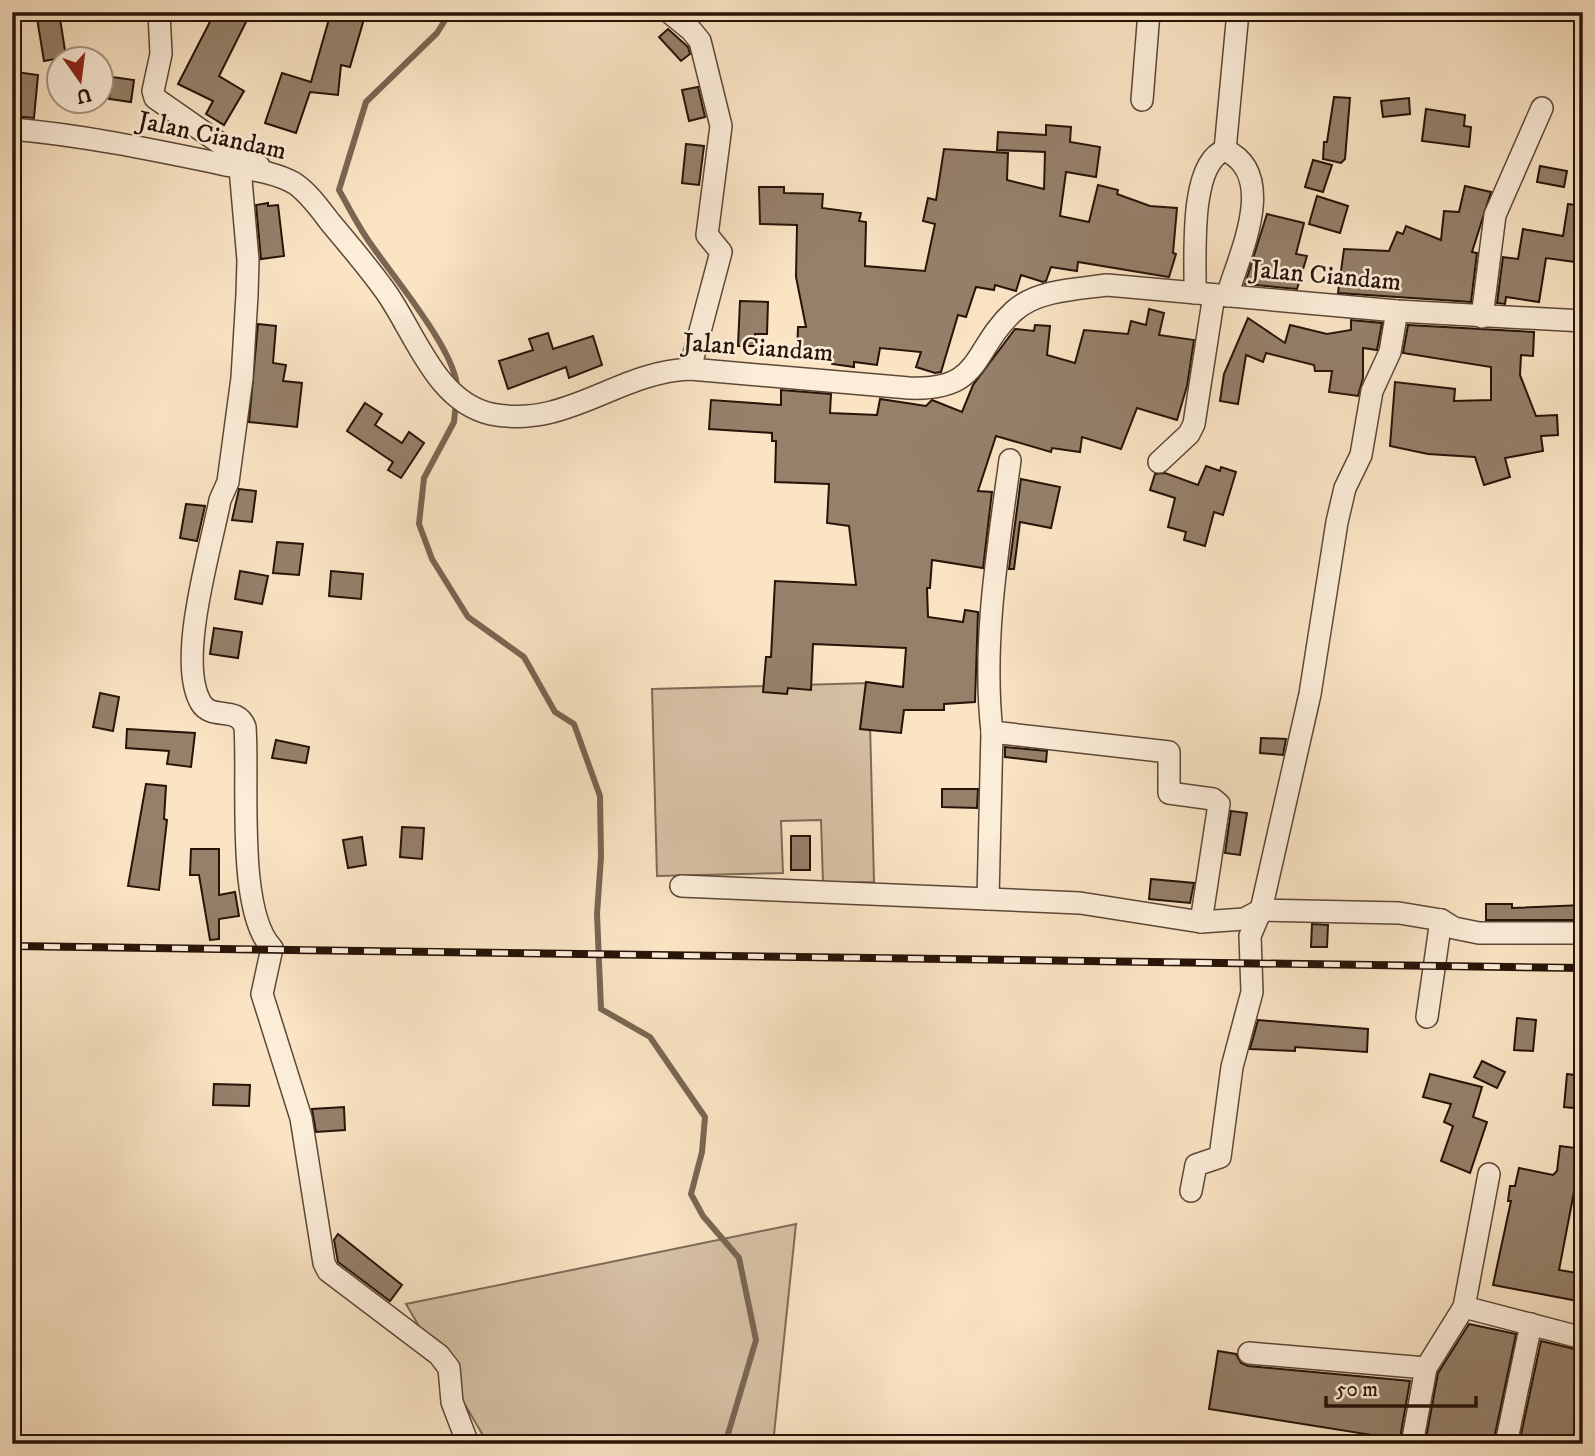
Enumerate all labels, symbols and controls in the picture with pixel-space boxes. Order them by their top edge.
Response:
north arrow [46,46,116,116]
text: U [74,82,94,108]
street label: Jalan Ciandam [133,104,289,168]
street label: Jalan Ciandam [1247,253,1403,299]
street label: Jalan Ciandam [680,326,834,370]
scale bar [1326,1365,1476,1409]
text: 50 m [1336,1377,1378,1403]

